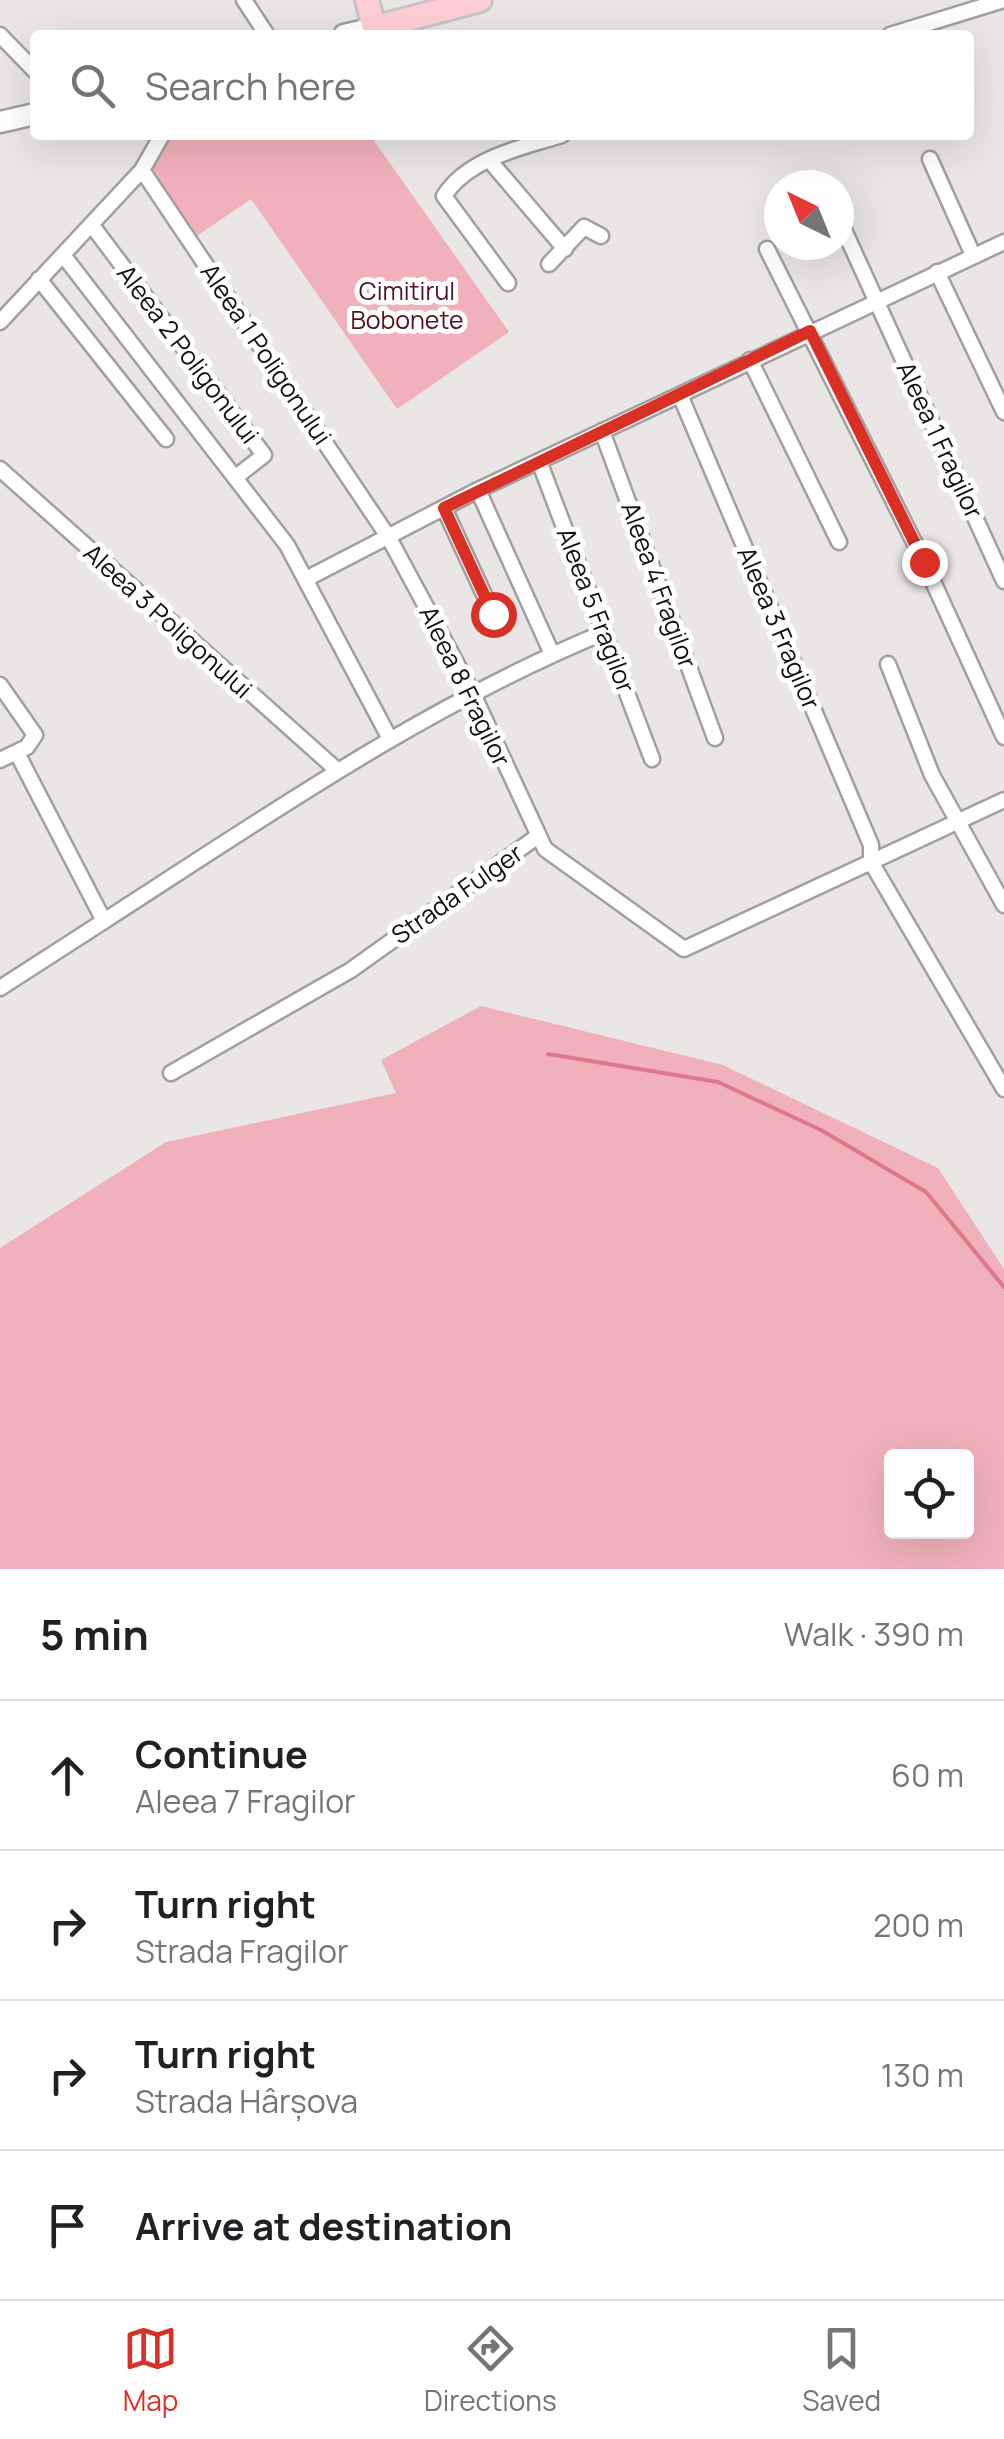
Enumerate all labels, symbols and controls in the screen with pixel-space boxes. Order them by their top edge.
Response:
search box [30,30,974,140]
icon: search [65,58,120,113]
text: Search here [145,59,356,111]
north arrow [764,170,854,260]
street label: Aleea 1 Poligonului [193,256,340,451]
street label: Aleea 2 Poligonului [109,257,267,451]
park label: Cimitirul Bobonete [350,273,464,337]
street label: Aleea 1 Fragilor [889,356,992,524]
street label: Aleea 4 Fragilor [613,497,706,673]
street label: Aleea 5 Fragilor [549,522,644,697]
street label: Aleea 3 Poligonului [76,535,260,706]
route end [902,540,948,586]
street label: Aleea 3 Fragilor [729,541,829,715]
route start [471,592,517,638]
street label: Aleea 8 Fragilor [412,600,519,772]
street label: Strada Fulger [384,835,530,952]
map controls [884,1449,974,1539]
button: locate [884,1449,974,1539]
text: 5 min [40,1605,149,1663]
text: Walk · 390 m [784,1612,964,1656]
text: Continue [135,1727,308,1779]
icon: ahead [40,1748,95,1803]
text: 60 m [891,1753,964,1797]
text: Aleea 7 Fragilor [135,1779,356,1823]
text: Turn right [135,1877,316,1929]
icon: right [40,1898,95,1953]
text: 200 m [873,1903,964,1947]
text: Strada Fragilor [135,1929,349,1973]
text: Turn right [135,2027,316,2079]
icon: right [40,2048,95,2103]
text: 130 m [881,2053,964,2097]
text: Strada Hârșova [135,2079,358,2123]
icon: arrive [40,2198,95,2253]
text: Arrive at destination [135,2199,512,2251]
tab: Map [123,2321,178,2419]
tab: Directions [424,2321,557,2419]
tab: Saved [802,2321,881,2419]

